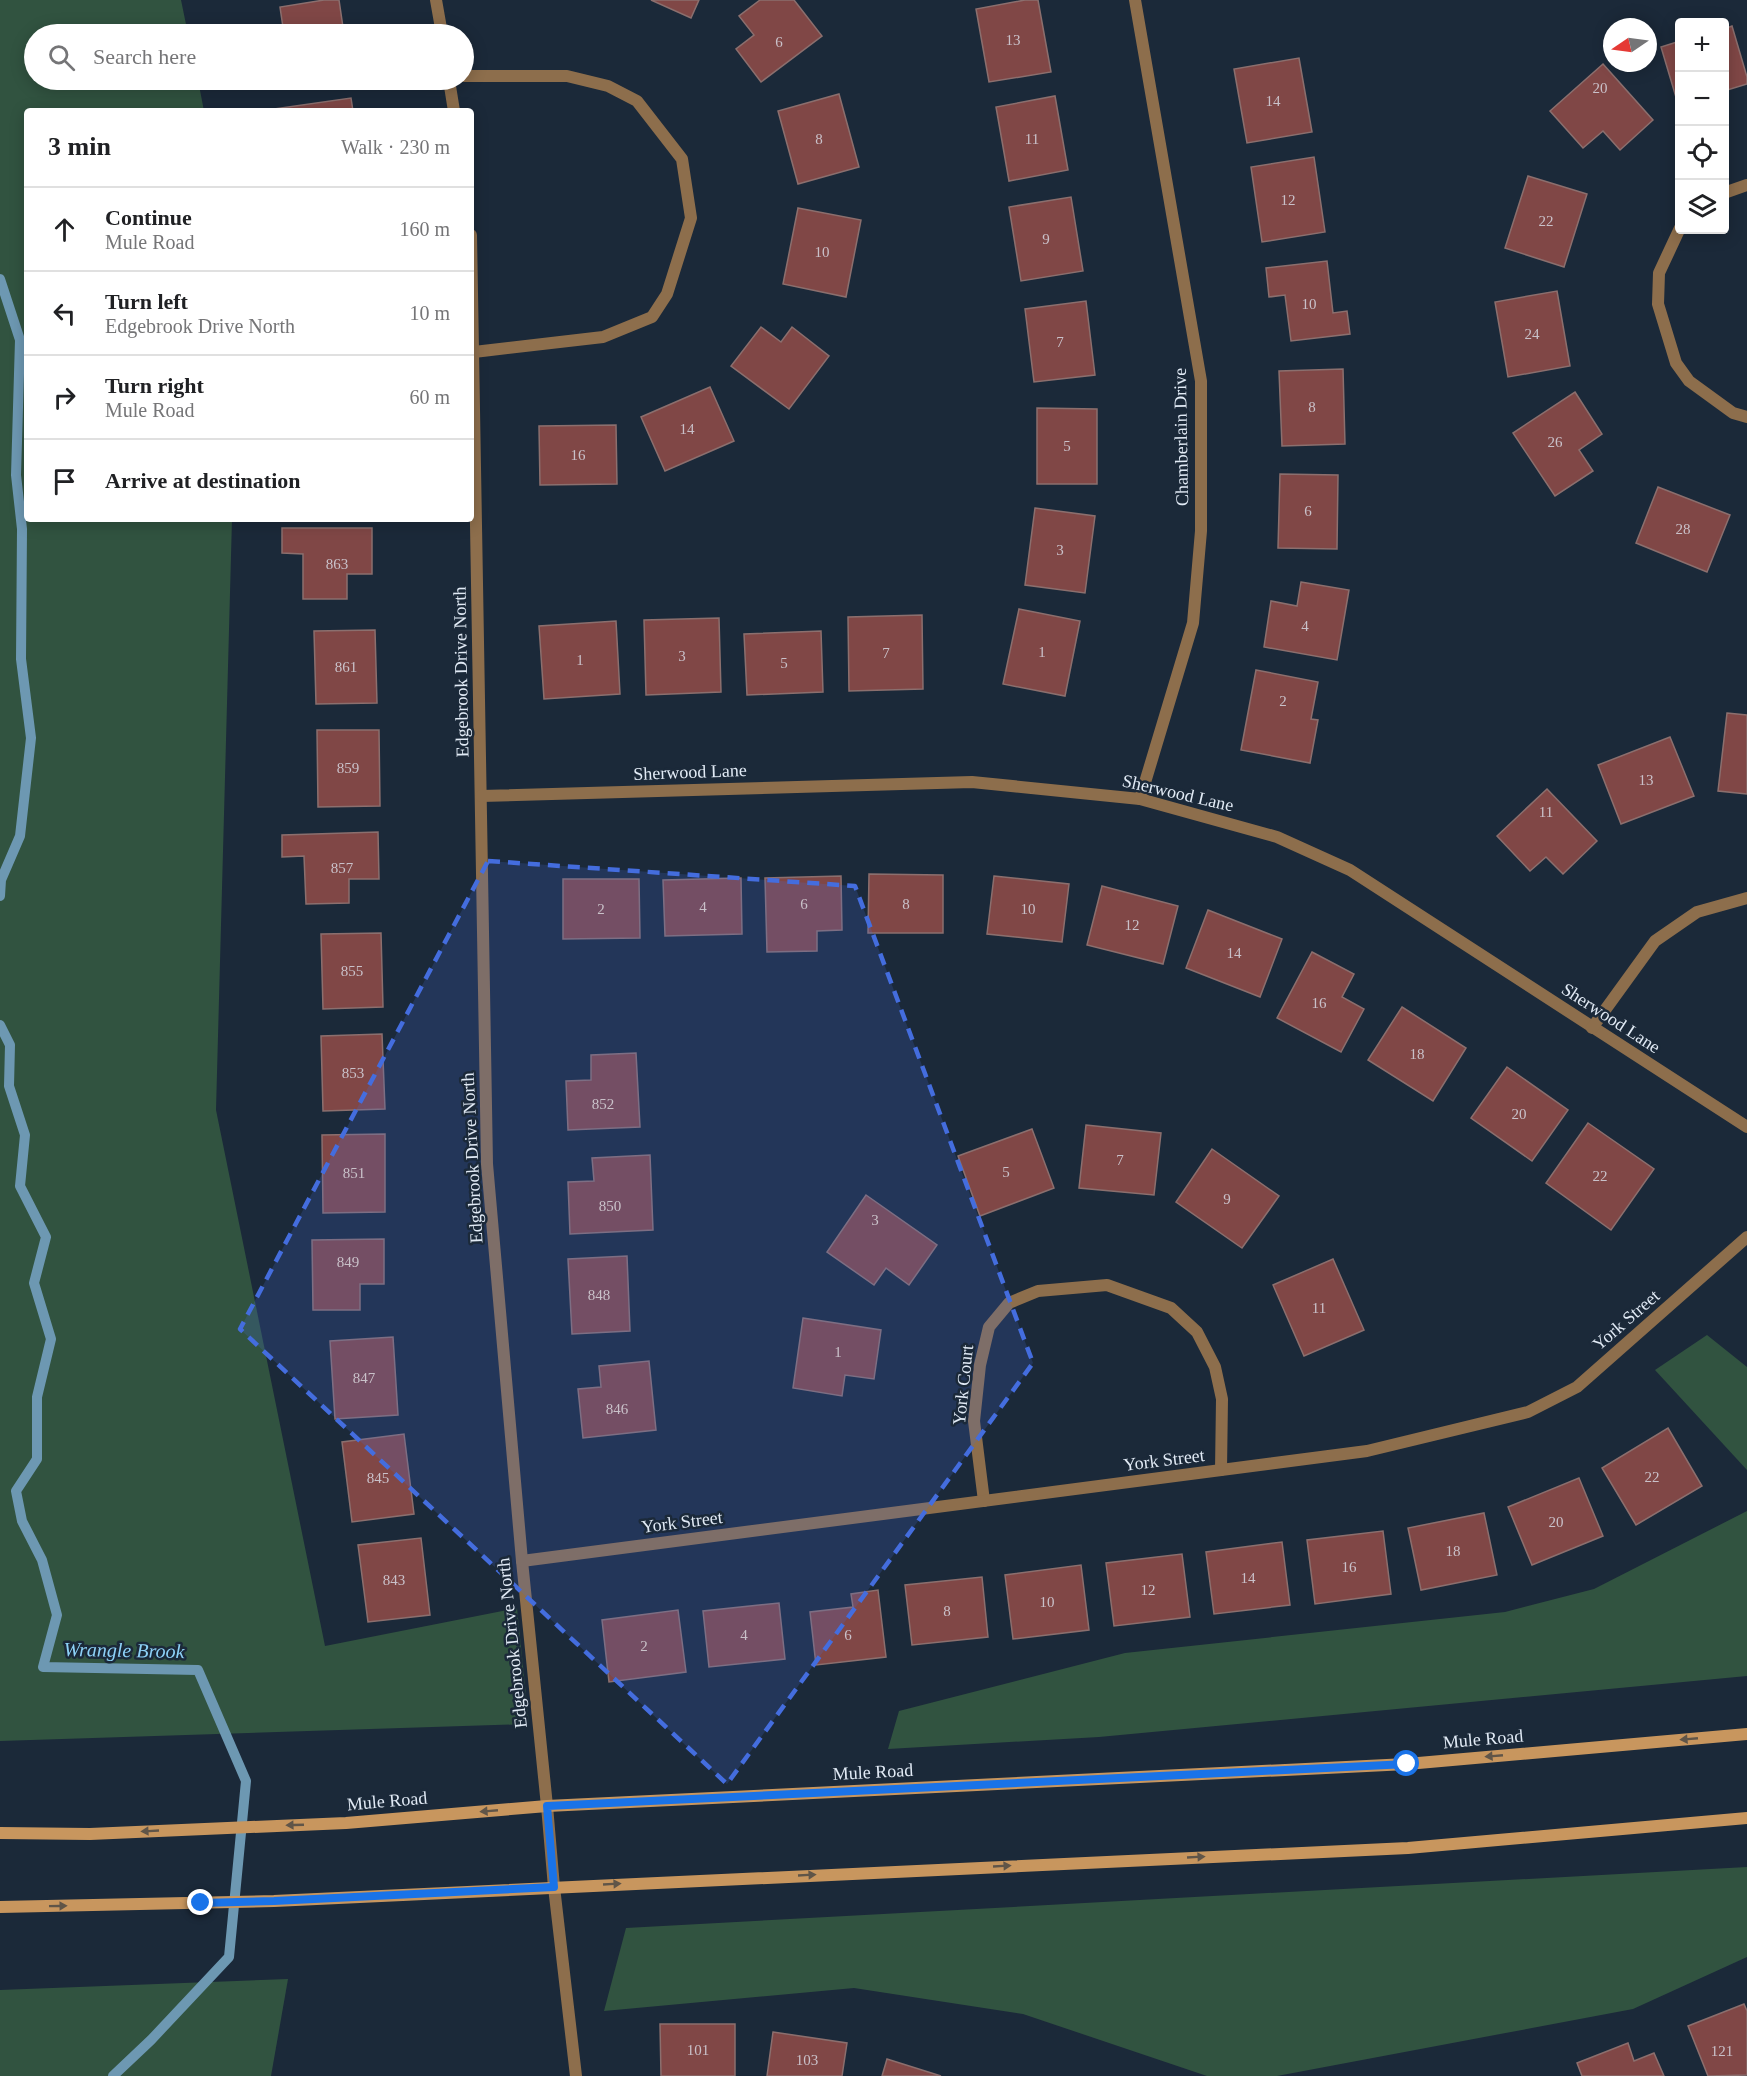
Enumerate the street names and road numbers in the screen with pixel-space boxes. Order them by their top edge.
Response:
street label: Chamberlain Drive [1170,368,1192,506]
street label: Edgebrook Drive North [450,586,472,758]
street label: Sherwood Lane [633,760,747,784]
street label: Sherwood Lane [1120,770,1236,816]
street label: Sherwood Lane [1558,979,1664,1057]
street label: Edgebrook Drive North [458,1072,486,1244]
street label: York Street [1589,1286,1663,1354]
street label: York Court [949,1344,977,1426]
street label: York Street [1122,1445,1206,1475]
street label: York Street [640,1507,724,1537]
street label: Edgebrook Drive North [493,1557,531,1729]
street label: Mule Road [1442,1726,1524,1752]
street label: Mule Road [832,1760,914,1784]
street label: Mule Road [346,1788,428,1814]

